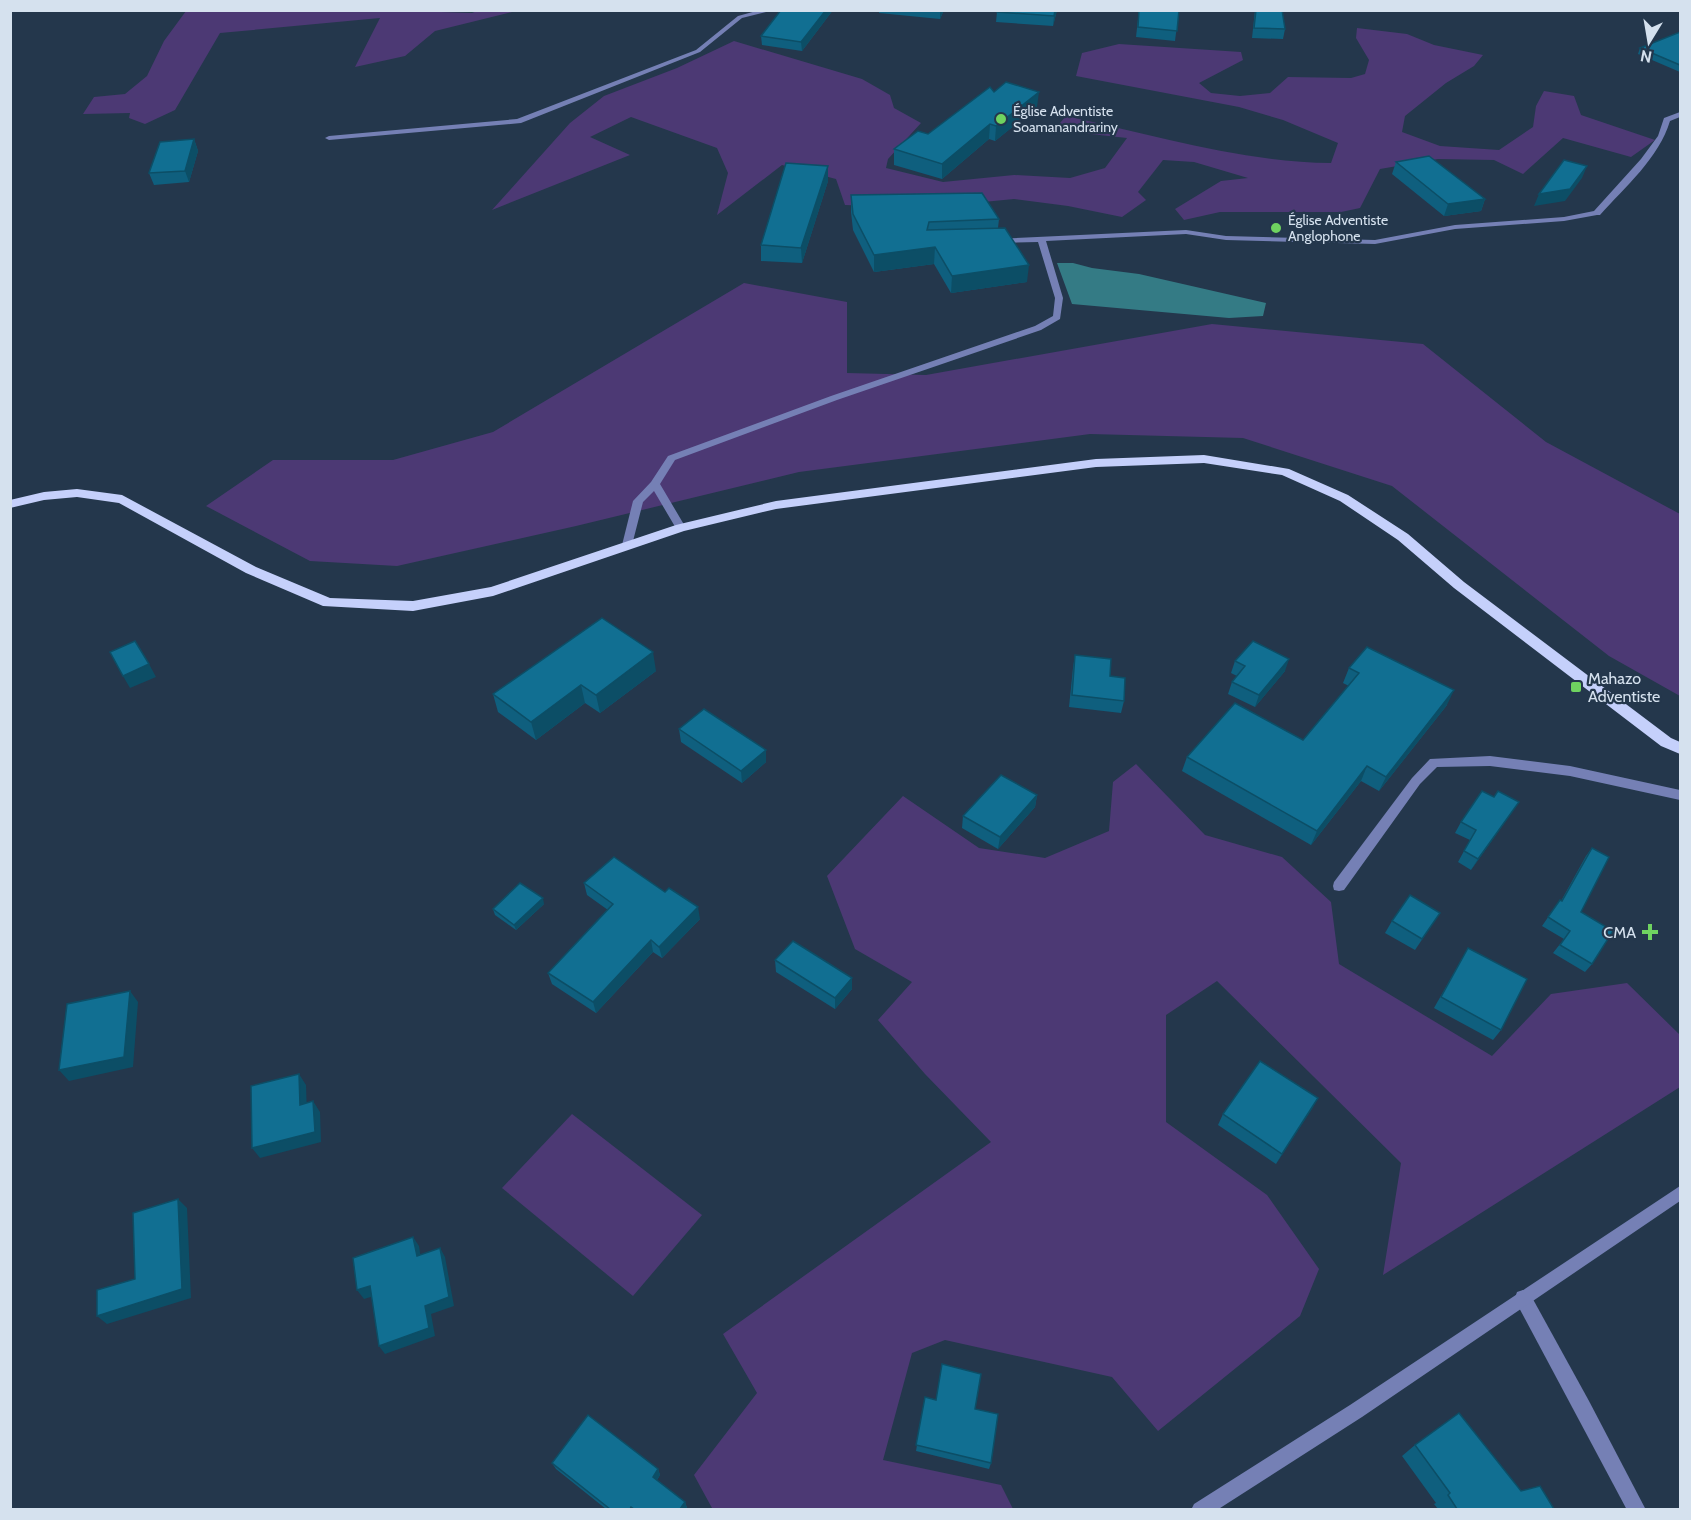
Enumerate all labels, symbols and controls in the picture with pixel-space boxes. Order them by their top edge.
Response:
north arrow [1619,12,1679,72]
text: N [1639,46,1654,67]
place label: Église Adventiste Soamanandrariny [1013,102,1118,136]
marker: Église Adventiste Soamanandrariny [994,112,1008,126]
place label: Église Adventiste Anglophone [1288,211,1388,245]
marker: Église Adventiste Anglophone [1269,221,1283,235]
place label: Mahazo Adventiste [1588,669,1660,706]
marker: Mahazo Adventiste [1569,680,1583,694]
place label: CMA [1603,923,1636,942]
marker: CMA [1641,923,1659,941]

